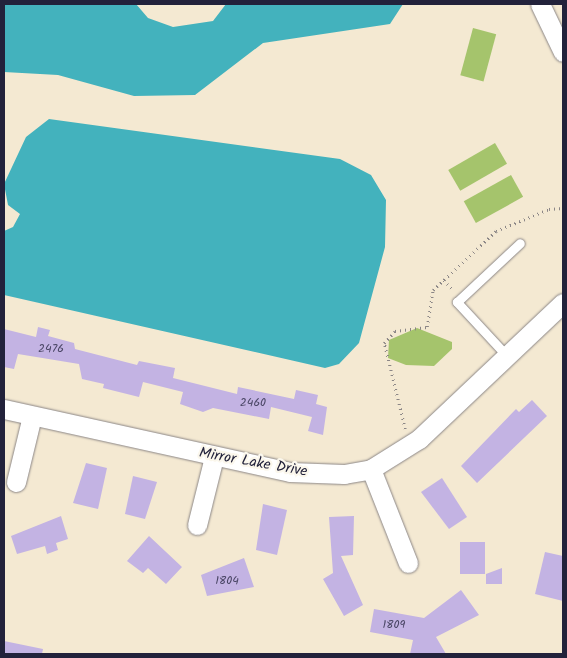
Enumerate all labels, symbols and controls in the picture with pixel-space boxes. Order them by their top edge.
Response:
house number: 2476 [38,342,64,356]
house number: 2460 [240,396,266,410]
street label: Mirror Lake Drive [198,445,308,481]
house number: 1804 [215,574,239,588]
house number: 1809 [383,618,405,632]

